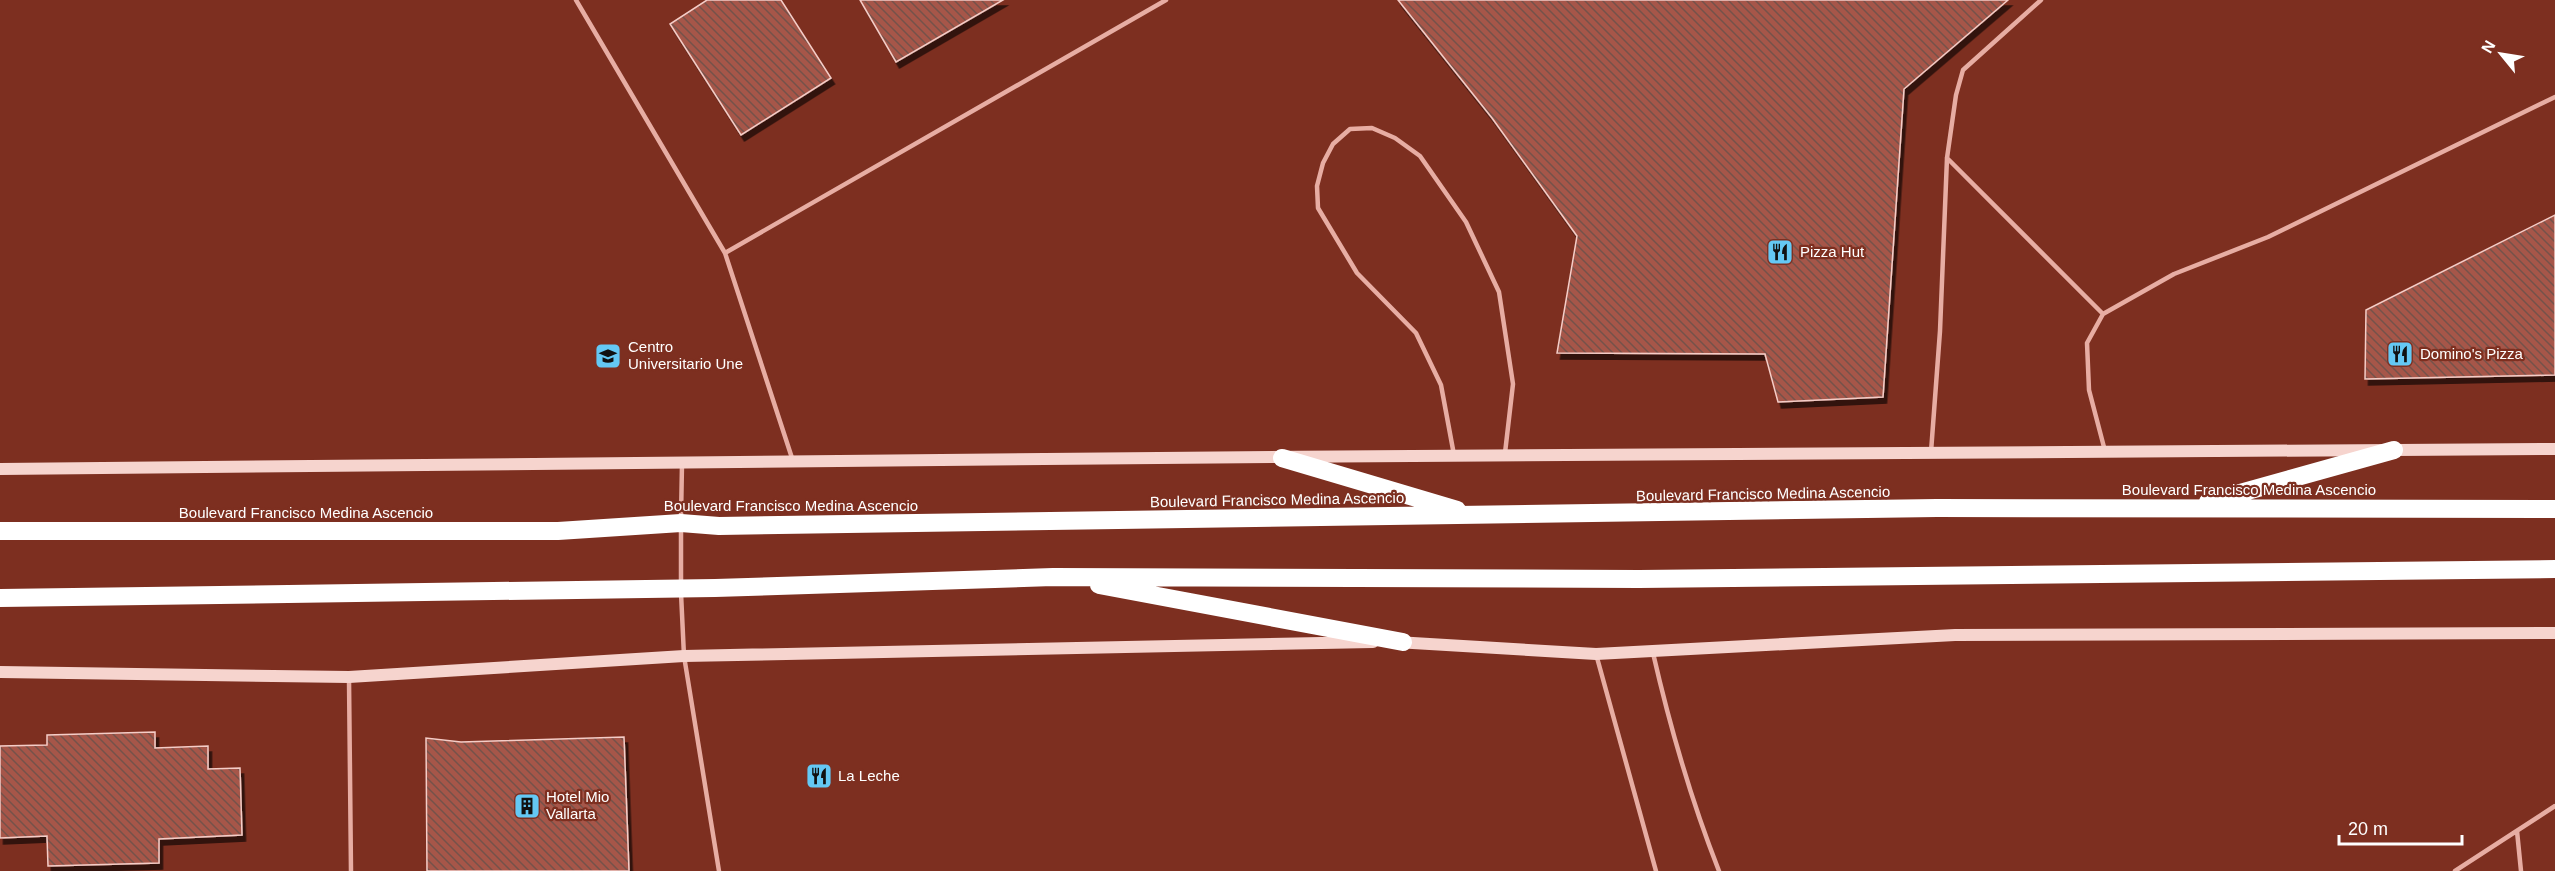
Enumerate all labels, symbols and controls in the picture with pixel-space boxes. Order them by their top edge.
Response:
north arrow [2471,24,2531,84]
text: N [2478,37,2499,56]
restaurant icon: Pizza Hut [1765,237,1795,267]
place label: Pizza Hut [1800,243,1865,260]
place label: Centro Universitario Une [628,338,743,372]
restaurant icon: Domino's Pizza [2385,339,2415,369]
school or university icon: Centro Universitario Une [593,341,623,371]
place label: Domino's Pizza [2420,345,2524,362]
street label: Boulevard Francisco Medina Ascencio [2122,481,2376,498]
street label: Boulevard Francisco Medina Ascencio [1636,483,1890,504]
street label: Boulevard Francisco Medina Ascencio [1150,489,1404,510]
street label: Boulevard Francisco Medina Ascencio [664,497,918,514]
street label: Boulevard Francisco Medina Ascencio [179,504,433,521]
restaurant icon: La Leche [804,761,834,791]
place label: La Leche [838,767,900,784]
place label: Hotel Mio Vallarta [546,788,609,822]
building icon: Hotel Mio Vallarta [512,791,542,821]
scale bar [2339,808,2462,846]
text: 20 m [2348,819,2388,839]

